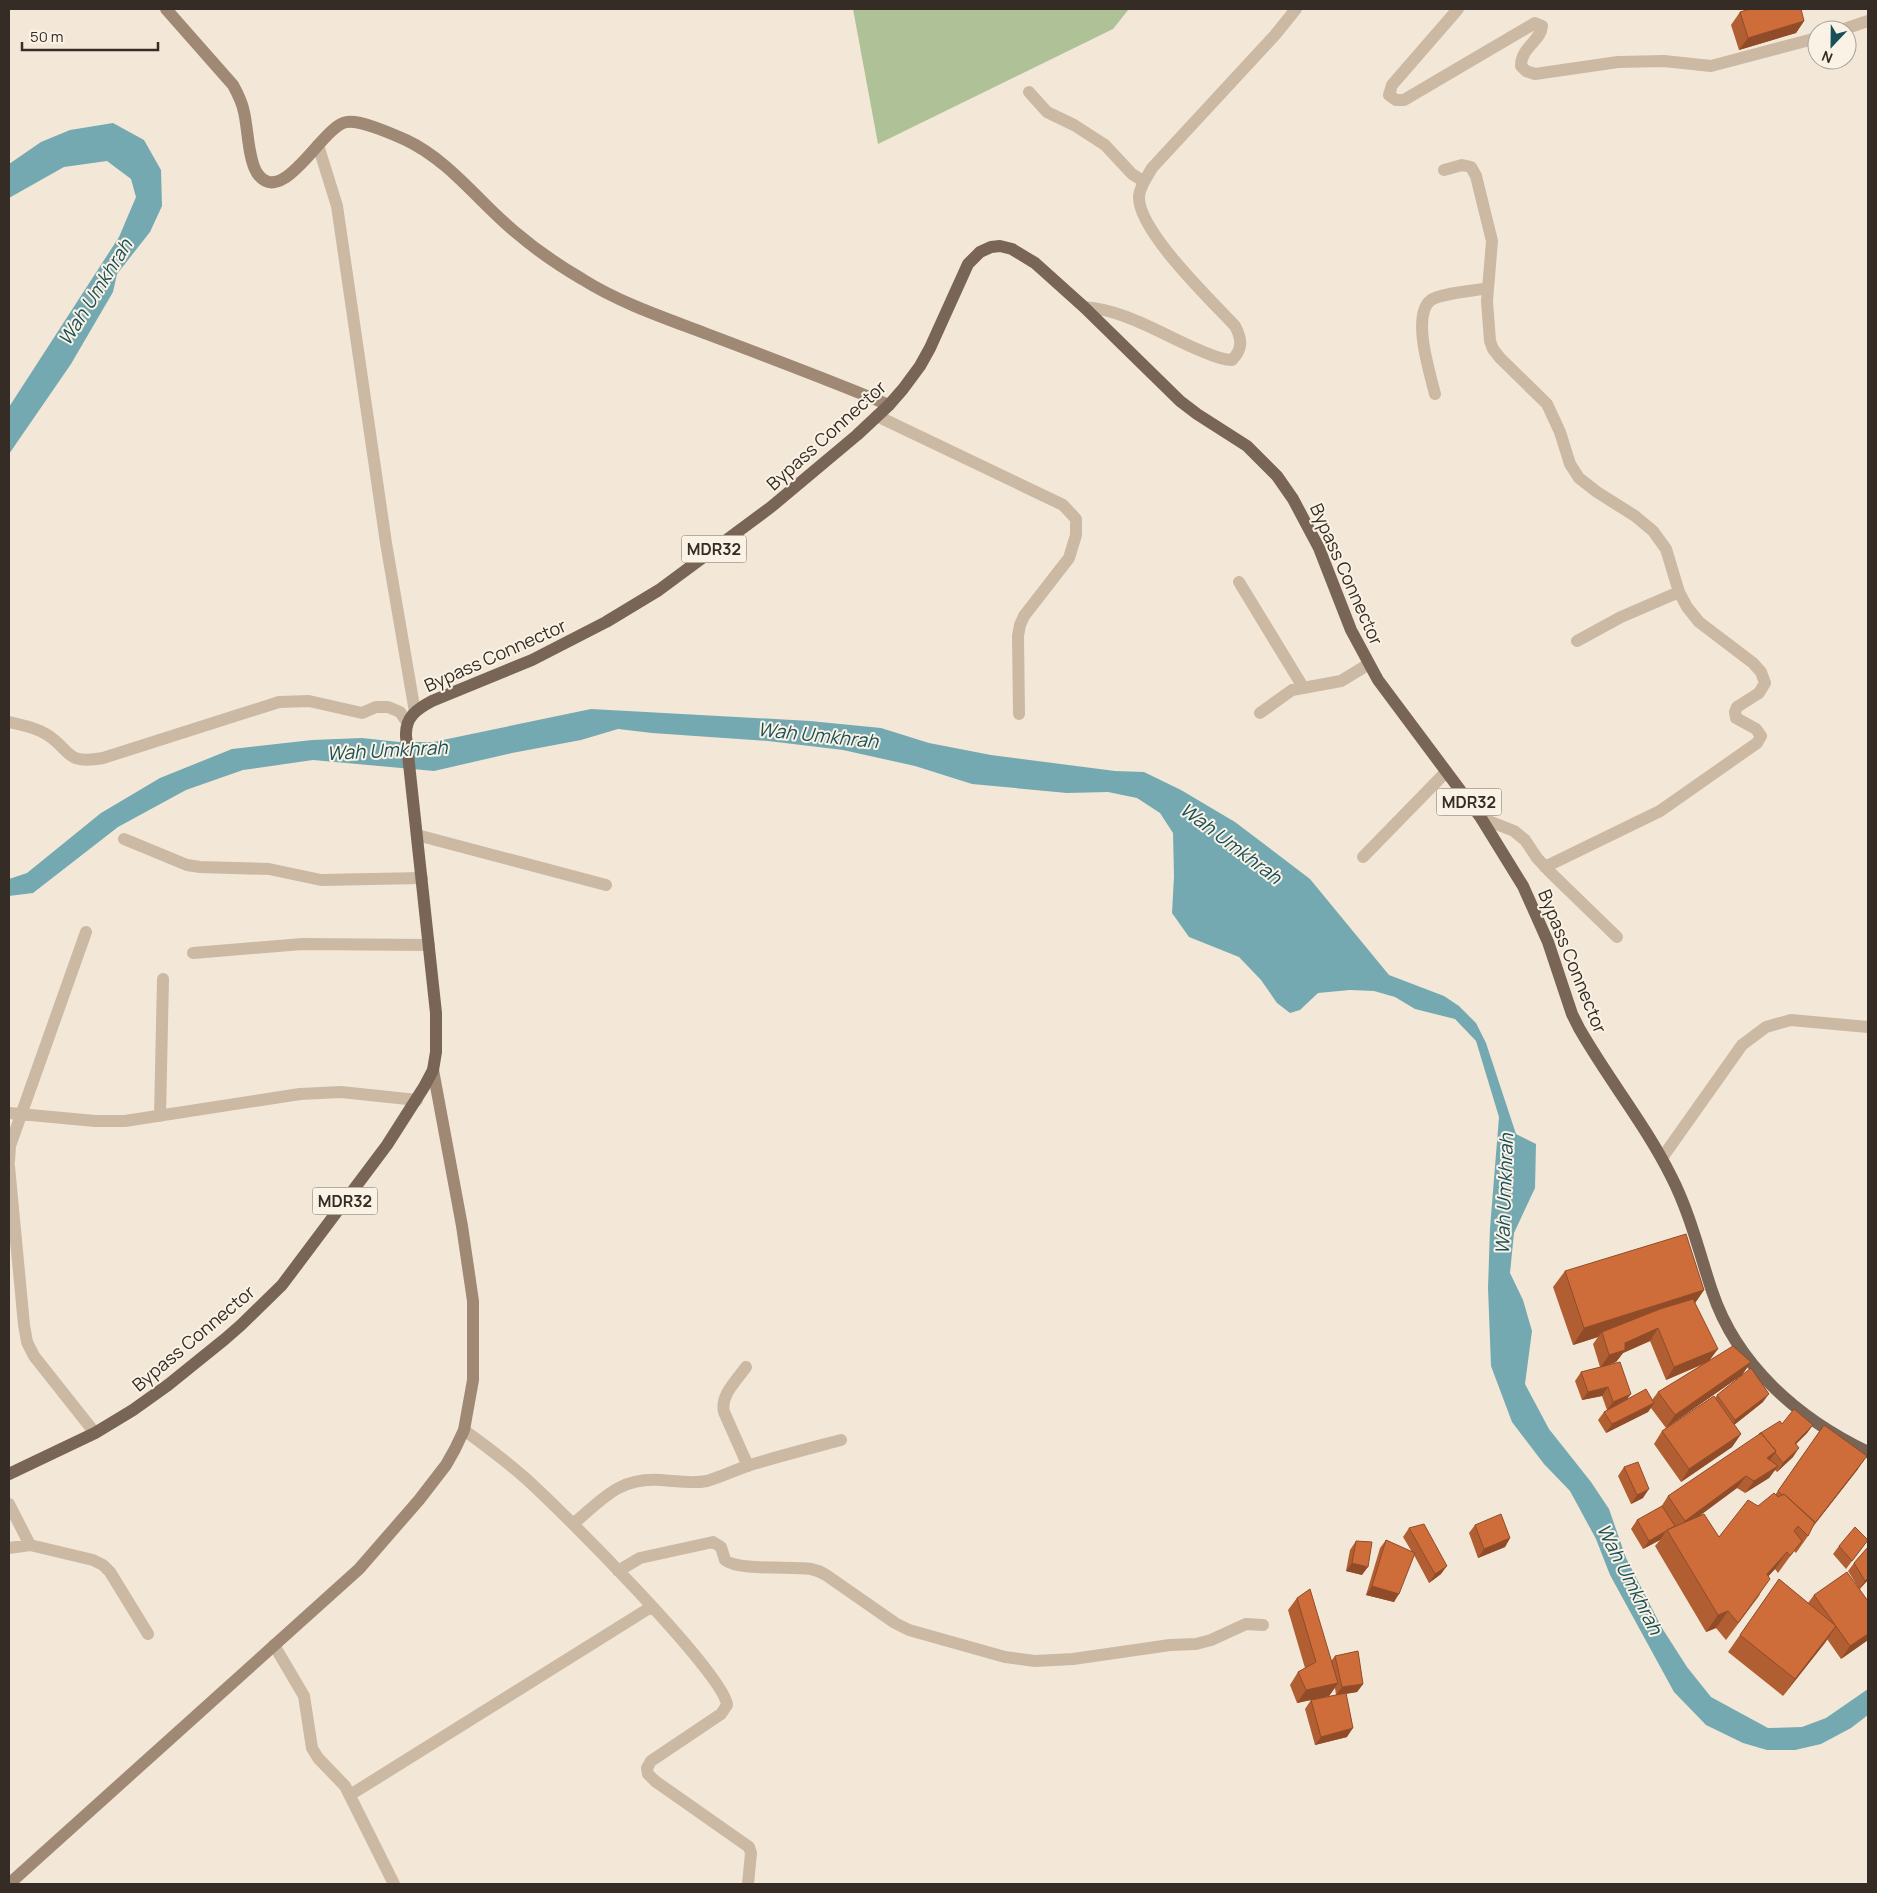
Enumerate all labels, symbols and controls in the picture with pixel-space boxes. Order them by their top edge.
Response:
scale bar [22,20,159,52]
north arrow [1807,20,1857,70]
text: 50 m [30,26,64,47]
text: N [1819,47,1835,68]
water label: Wah Umkhrah [52,233,138,350]
street label: Bypass Connector [761,375,891,495]
street label: Bypass Connector [1305,499,1389,649]
road number: MDR32 [682,536,746,562]
street label: Bypass Connector [420,613,570,697]
water label: Wah Umkhrah [756,716,880,754]
water label: Wah Umkhrah [326,734,449,766]
road number: MDR32 [1436,789,1502,816]
water label: Wah Umkhrah [1175,796,1288,890]
street label: Bypass Connector [1533,886,1613,1037]
water label: Wah Umkhrah [1489,1132,1519,1255]
road number: MDR32 [312,1188,378,1214]
street label: Bypass Connector [127,1279,260,1396]
water label: Wah Umkhrah [1591,1519,1669,1639]

